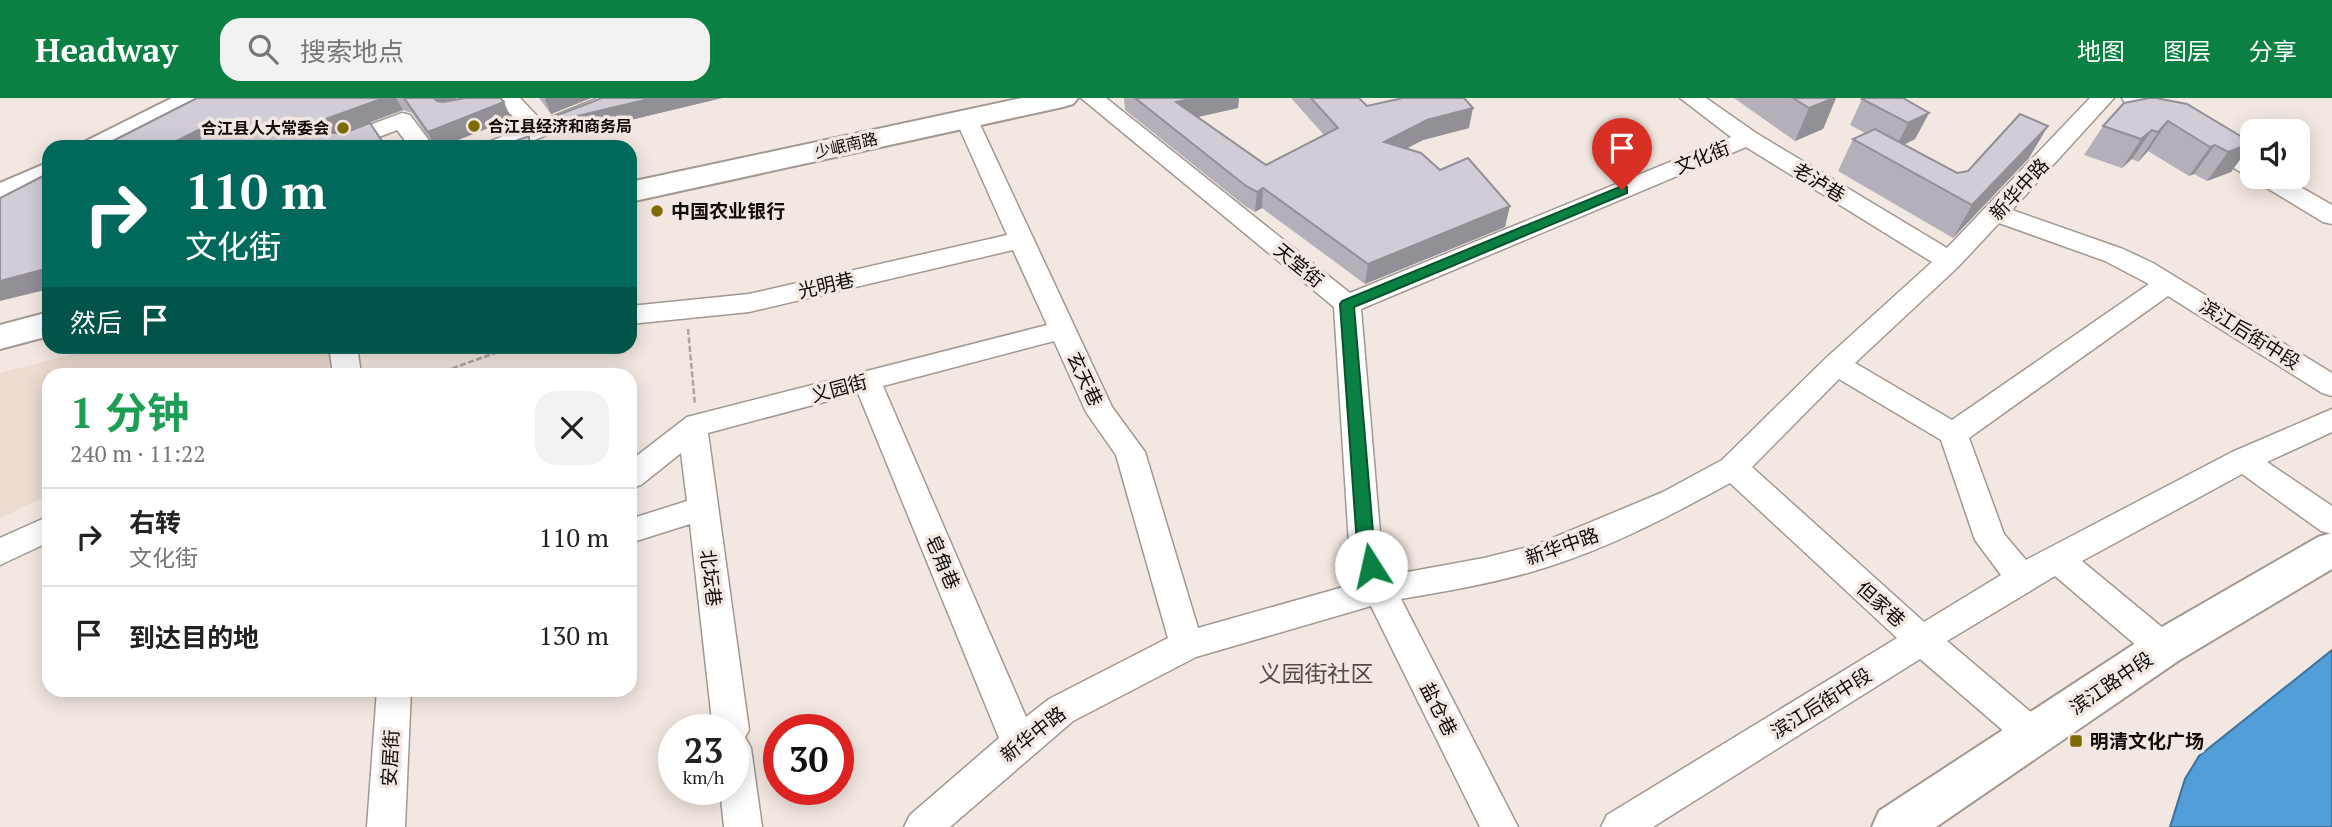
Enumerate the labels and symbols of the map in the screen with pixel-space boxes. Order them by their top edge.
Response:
place label: 合江县经济和商务局 [488,115,632,137]
place label: 合江县人大常委会 [201,117,329,139]
marker: 合江县经济和商务局 [466,118,482,134]
pin [1592,118,1652,190]
marker: 合江县人大常委会 [335,120,351,136]
street label: 少岷南路 [812,127,880,163]
street label: 文化街 [1671,134,1733,179]
street label: 新华中路 [1984,152,2054,225]
street label: 老泸巷 [1788,156,1850,207]
place label: 中国农业银行 [671,198,785,223]
marker: 中国农业银行 [649,203,665,219]
street label: 天堂街 [1269,237,1329,292]
street label: 光明巷 [795,266,856,303]
street label: 滨江后街中段 [2195,293,2305,374]
street label: 玄天巷 [1062,348,1109,410]
street label: 义园街 [808,368,870,407]
street label: 新华中路 [1522,521,1602,570]
position arrow [1334,529,1408,603]
street label: 皂角巷 [921,531,966,593]
street label: 北坛巷 [696,548,727,608]
street label: 但家巷 [1852,575,1911,632]
street label: 滨江路中段 [2064,646,2157,720]
district label: 义园街社区 [1259,658,1374,689]
street label: 滨江后街中段 [1766,662,1876,743]
street label: 盐仓巷 [1415,678,1464,740]
street label: 新华中路 [995,700,1070,767]
speed limit sign: 30 [763,714,854,805]
place label: 明清文化广场 [2090,728,2204,753]
street label: 安居街 [376,729,403,787]
marker: 明清文化广场 [2068,733,2084,749]

